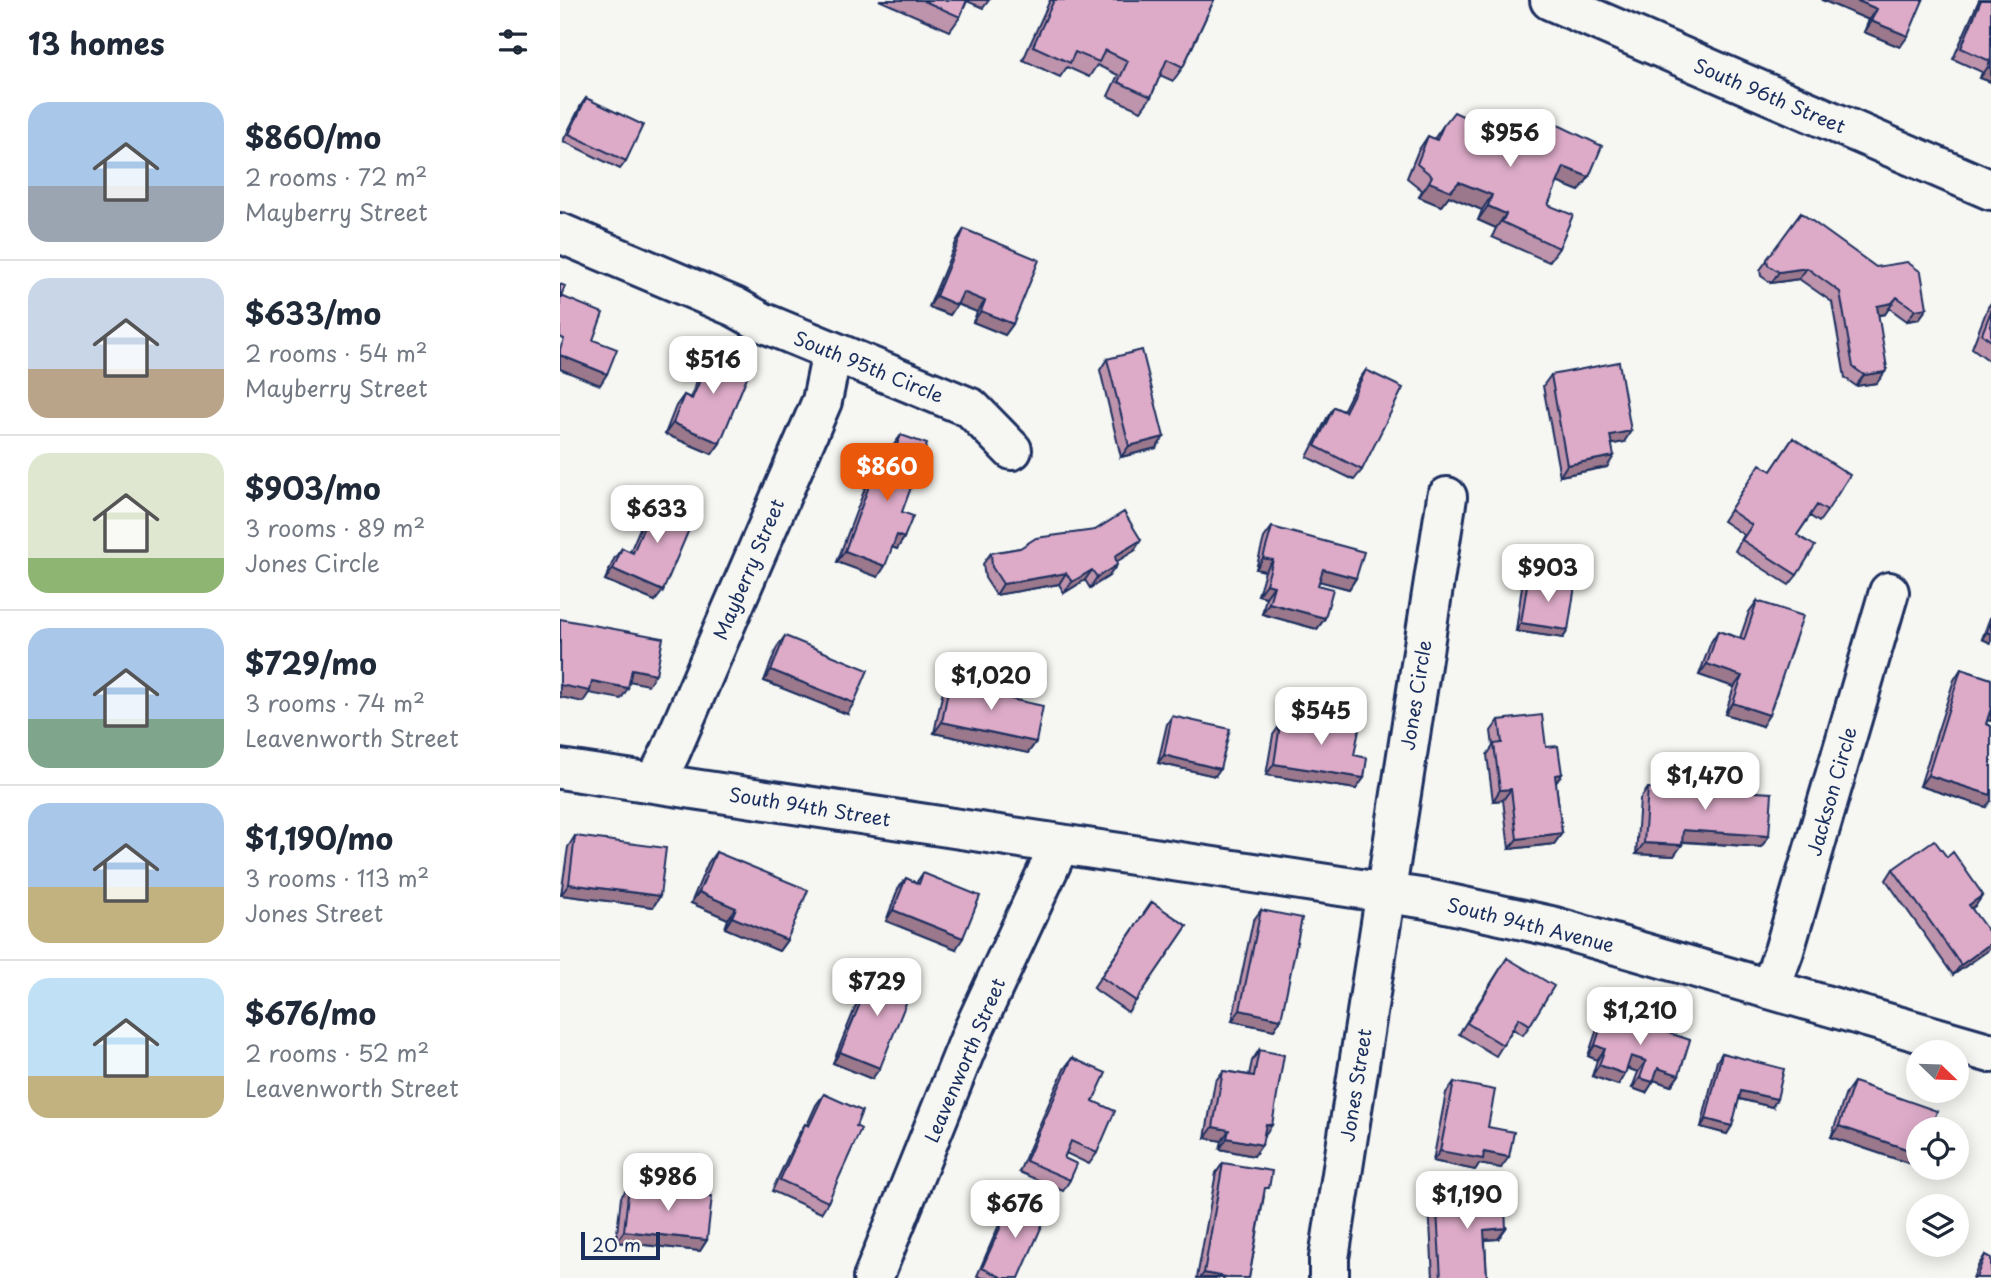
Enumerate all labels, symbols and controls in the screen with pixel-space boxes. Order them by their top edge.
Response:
text: 13 homes [28,20,165,65]
icon: filters [494,23,532,61]
street label: South 96th Street [1690,50,1850,140]
pin: $956 [1469,110,1551,169]
text: $860/mo [245,114,381,159]
text: $956 [1480,114,1540,149]
icon: home [84,130,168,214]
text: 2 rooms · 72 m² [245,159,427,194]
text: Mayberry Street [245,194,428,229]
text: $633/mo [245,290,381,335]
icon: home [84,306,168,390]
street label: South 95th Circle [790,323,948,409]
text: 2 rooms · 54 m² [245,335,428,370]
pin: $516 [672,336,754,396]
text: $516 [685,341,741,376]
text: Mayberry Street [245,370,428,405]
pin: $860 [846,444,928,503]
text: $860 [856,448,918,483]
text: $903/mo [245,465,381,510]
icon: home [84,481,168,565]
pin: $633 [616,486,698,545]
text: $633 [627,490,687,525]
street label: Mayberry Street [706,494,790,644]
text: 3 rooms · 89 m² [245,510,425,545]
pin: $903 [1507,544,1589,604]
text: Jones Circle [245,545,380,580]
text: $903 [1518,549,1578,584]
street label: Jones Circle [1392,638,1438,752]
text: $729/mo [245,640,377,685]
pin: $1,020 [934,652,1048,712]
icon: home [84,656,168,740]
text: $1,020 [951,657,1031,692]
text: 3 rooms · 74 m² [245,685,425,720]
pin: $545 [1280,688,1362,747]
text: $545 [1291,692,1351,727]
text: Leavenworth Street [245,720,459,755]
street label: Jackson Circle [1799,723,1863,859]
pin: $1,470 [1648,752,1762,812]
text: $1,470 [1667,757,1743,792]
street label: South 94th Street [727,779,893,833]
text: $1,190/mo [245,815,393,860]
icon: home [84,831,168,915]
text: 3 rooms · 113 m² [245,860,429,895]
street label: South 94th Avenue [1445,890,1617,958]
text: Jones Street [245,895,383,930]
pin: $729 [836,958,918,1018]
text: $729 [848,963,906,998]
street label: Leavenworth Street [917,973,1011,1147]
pin: $1,210 [1583,988,1697,1047]
text: $676/mo [245,990,376,1035]
text: $1,210 [1603,992,1677,1027]
icon: home [84,1006,168,1090]
street label: Jones Street [1332,1026,1378,1144]
text: 2 rooms · 52 m² [245,1035,429,1070]
north arrow [1906,1040,1969,1102]
map controls [1906,1040,1969,1257]
text: Leavenworth Street [245,1070,459,1105]
button: locate [1906,1117,1969,1180]
pin: $986 [627,1154,709,1213]
text: $986 [639,1158,697,1193]
pin: $1,190 [1410,1172,1524,1231]
text: $1,190 [1432,1176,1502,1211]
pin: $676 [974,1180,1056,1240]
text: $676 [987,1185,1043,1220]
button: layers [1906,1194,1969,1257]
scale bar [581,1229,660,1261]
text: 20 m [592,1230,641,1258]

